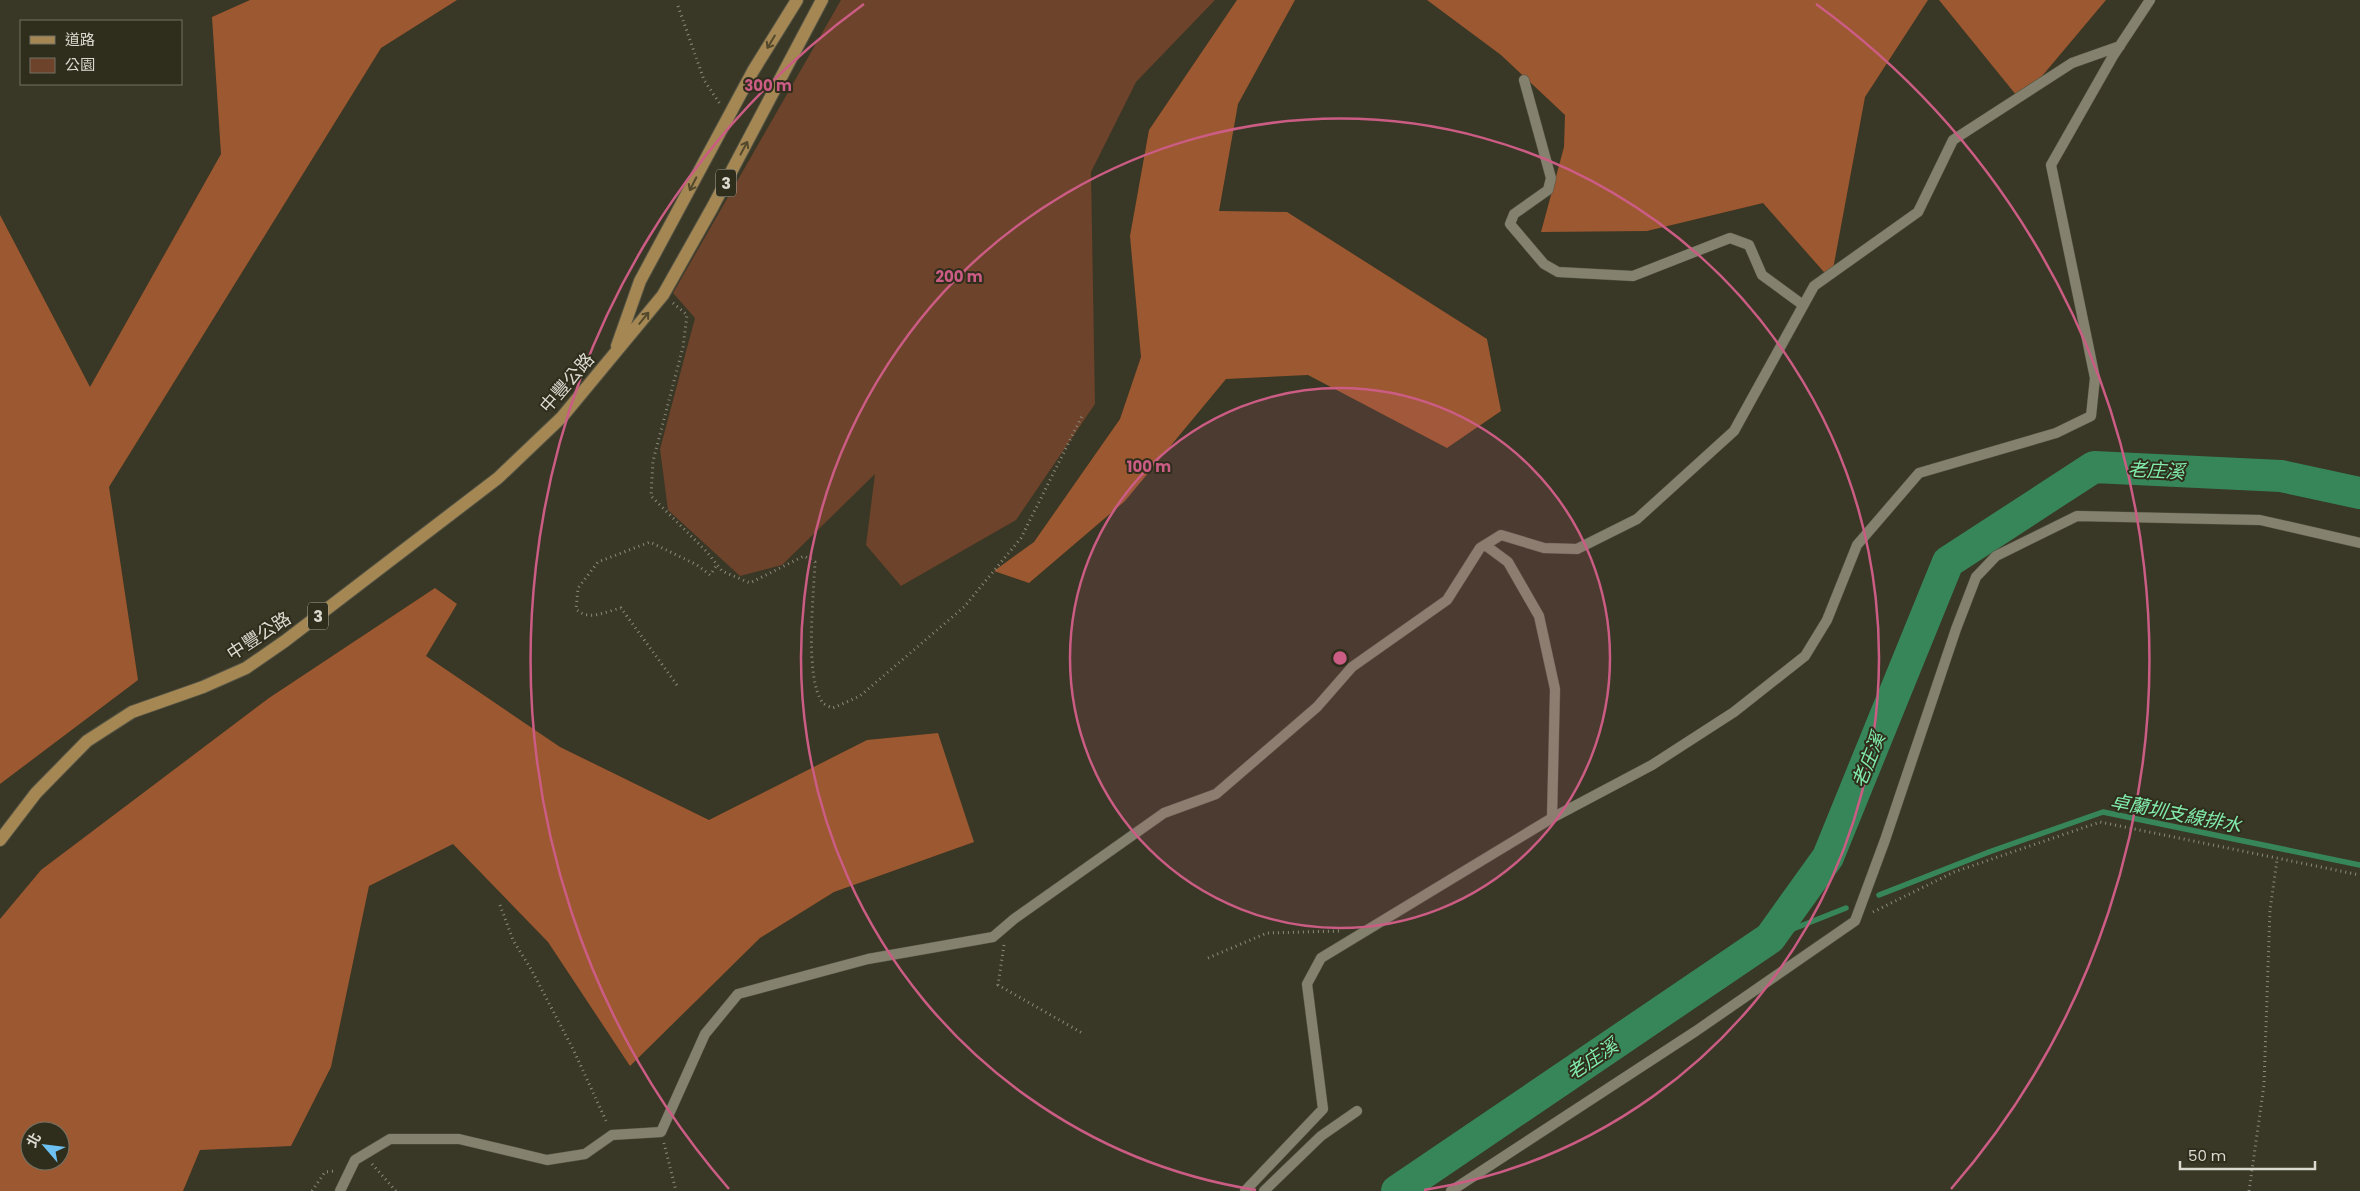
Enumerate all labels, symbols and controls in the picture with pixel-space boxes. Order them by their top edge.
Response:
legend [20,20,182,85]
text: 道路 [65,29,95,50]
one-way arrow [766,34,776,48]
text: 公園 [65,54,95,75]
text: 300 m [744,75,792,96]
one-way arrow [740,141,749,156]
road number: 3 [716,170,736,197]
one-way arrow [688,176,697,191]
text: 200 m [935,266,983,287]
one-way arrow [639,312,650,325]
street label: 中豐公路 [534,347,600,418]
text: 100 m [1127,456,1171,477]
water label: 老庄溪 [2127,456,2188,486]
road number: 3 [308,602,328,630]
street label: 中豐公路 [222,605,296,666]
centre of rings [1331,649,1349,667]
water label: 老庄溪 [1845,726,1893,792]
water label: 卓蘭圳支線排水 [2108,788,2245,840]
water label: 老庄溪 [1561,1031,1626,1087]
north arrow [20,1121,70,1171]
text: 北 [21,1129,46,1151]
scale bar [2180,1138,2315,1170]
text: 50 m [2188,1145,2226,1166]

